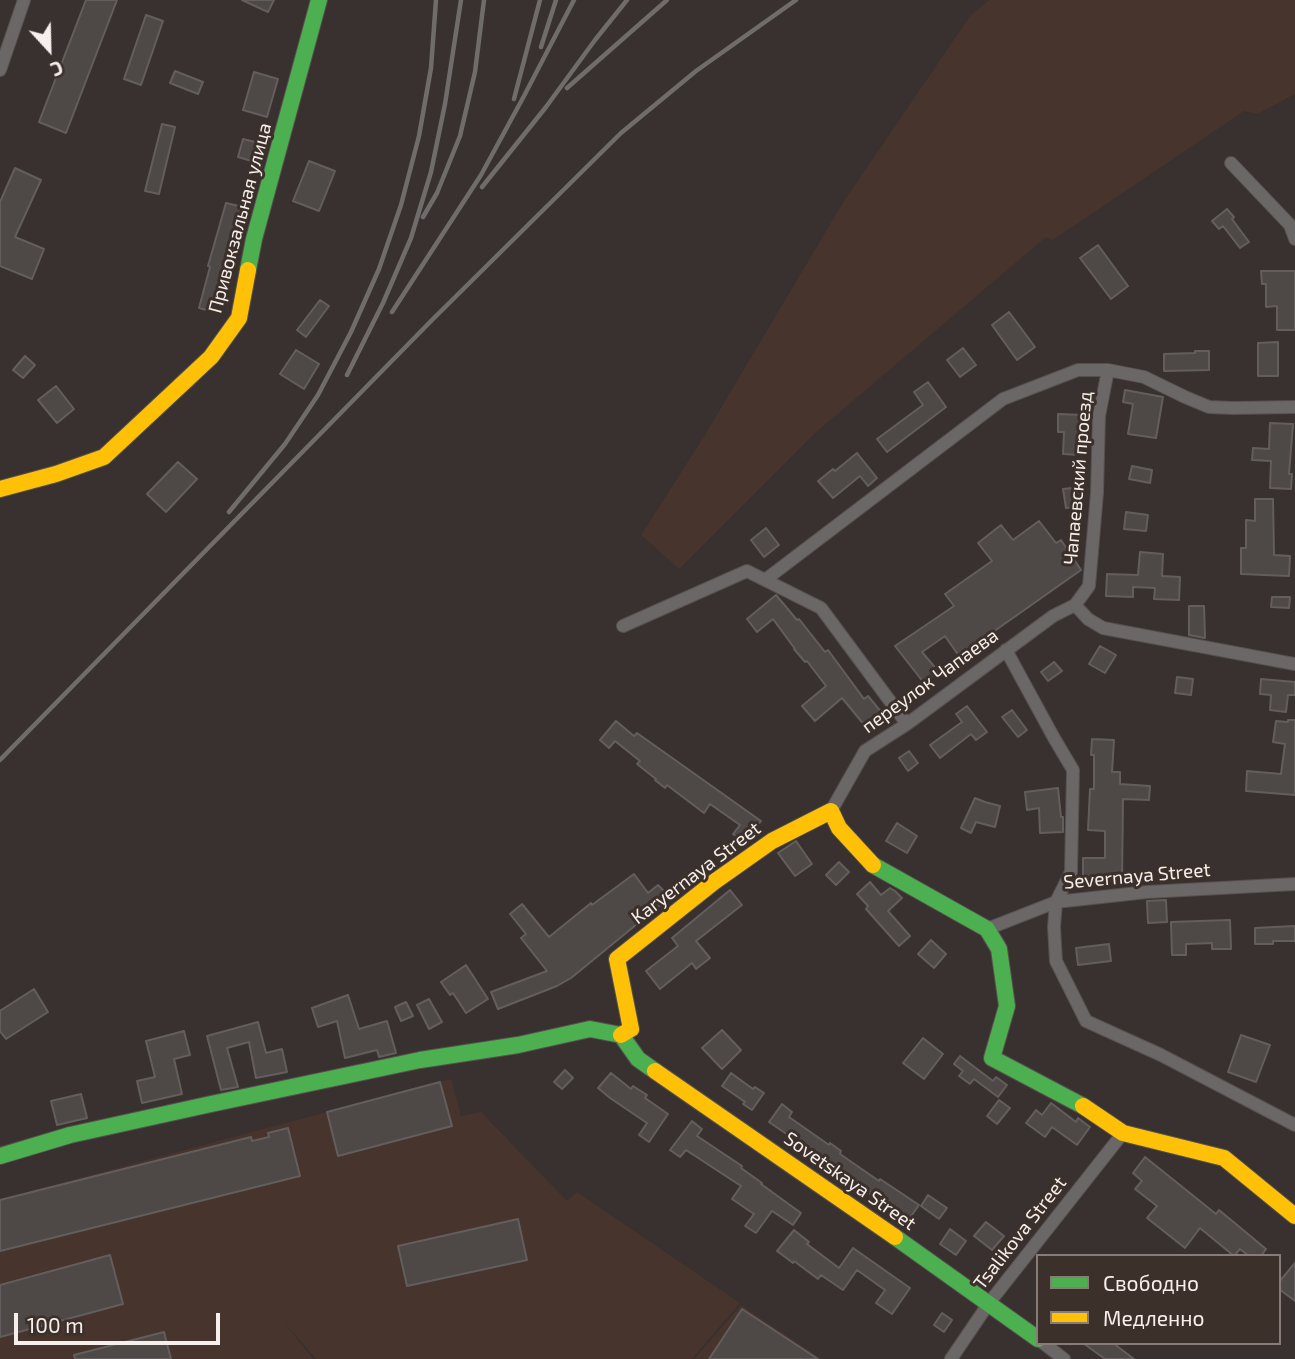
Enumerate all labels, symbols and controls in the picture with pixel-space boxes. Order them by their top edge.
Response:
north arrow [14,14,84,84]
text: С [48,56,67,82]
street label: Привокзальная улица [204,120,276,316]
street label: Чапаевский проезд [1059,390,1097,566]
street label: переулок Чапаева [857,624,1003,738]
street label: Karyernaya Street [627,817,765,929]
street label: Severnaya Street [1063,858,1211,894]
street label: Sovetskaya Street [780,1127,920,1235]
street label: Tsalikova Street [969,1172,1071,1294]
legend [1036,1254,1281,1345]
text: Свободно [1103,1270,1199,1295]
scale bar [18,1300,224,1344]
text: Медленно [1103,1305,1205,1330]
text: 100 m [27,1312,84,1337]

